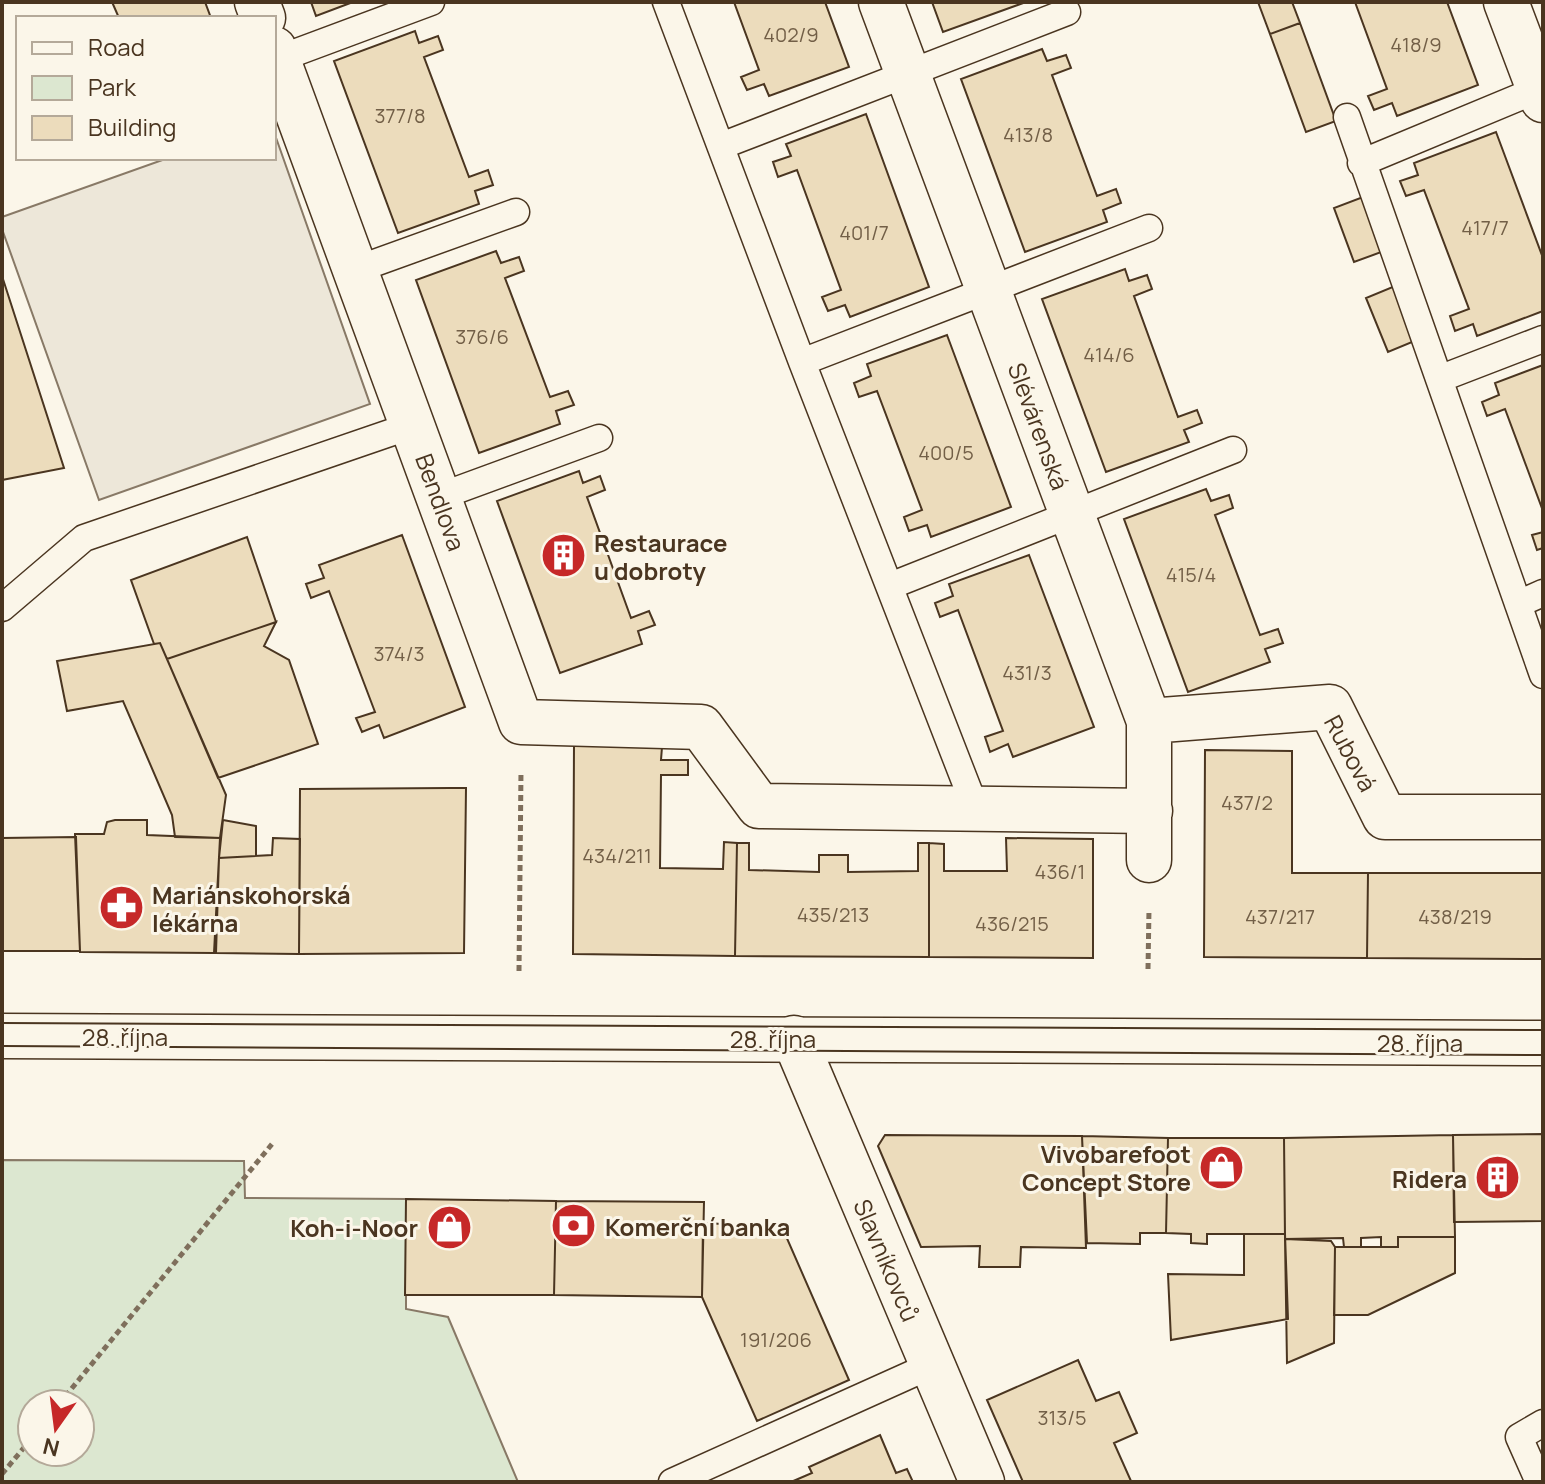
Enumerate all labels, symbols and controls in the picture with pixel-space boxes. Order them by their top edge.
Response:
legend [16,16,276,160]
house number: 402/9 [763,21,819,48]
text: Road [88,30,145,63]
house number: 418/9 [1390,31,1442,58]
text: Park [88,70,137,103]
house number: 377/8 [374,102,426,129]
text: Building [88,110,176,143]
house number: 413/8 [1003,121,1053,148]
house number: 417/7 [1461,214,1509,241]
house number: 401/7 [839,219,889,246]
house number: 376/6 [455,323,509,350]
house number: 414/6 [1083,341,1135,368]
street label: Slévárenská [1001,358,1077,494]
house number: 400/5 [918,439,974,466]
street label: Bendlova [408,449,474,555]
place label: Restaurace u dobroty [594,526,728,587]
building icon: Restaurace u dobroty [539,532,587,580]
house number: 415/4 [1166,561,1216,588]
house number: 374/3 [374,640,424,667]
house number: 431/3 [1002,659,1052,686]
street label: Rubová [1317,709,1385,797]
house number: 437/2 [1221,789,1273,816]
house number: 434/211 [582,842,652,869]
house number: 436/1 [1035,858,1085,885]
place label: Mariánskohorská lékárna [152,878,351,939]
pharmacy icon: Mariánskohorská lékárna [97,884,145,932]
house number: 435/213 [797,901,869,928]
house number: 437/217 [1245,903,1315,930]
house number: 438/219 [1418,903,1492,930]
house number: 436/215 [975,910,1049,937]
street label: 28. října [82,1020,168,1053]
street label: 28. října [730,1022,816,1055]
street label: 28. října [1377,1026,1463,1059]
place label: Vivobarefoot Concept Store [1022,1137,1191,1198]
shop icon: Vivobarefoot Concept Store [1198,1143,1246,1191]
building icon: Ridera [1474,1154,1522,1202]
place label: Ridera [1392,1162,1467,1195]
street label: Slavníkovců [846,1194,928,1326]
bank icon: Komerční banka [550,1202,598,1250]
shop icon: Koh-i-Noor [425,1203,473,1251]
place label: Komerční banka [605,1210,790,1243]
place label: Koh-i-Noor [290,1211,418,1244]
house number: 191/206 [740,1326,812,1353]
north arrow [16,1388,96,1468]
house number: 313/5 [1037,1404,1087,1431]
text: N [40,1431,62,1464]

